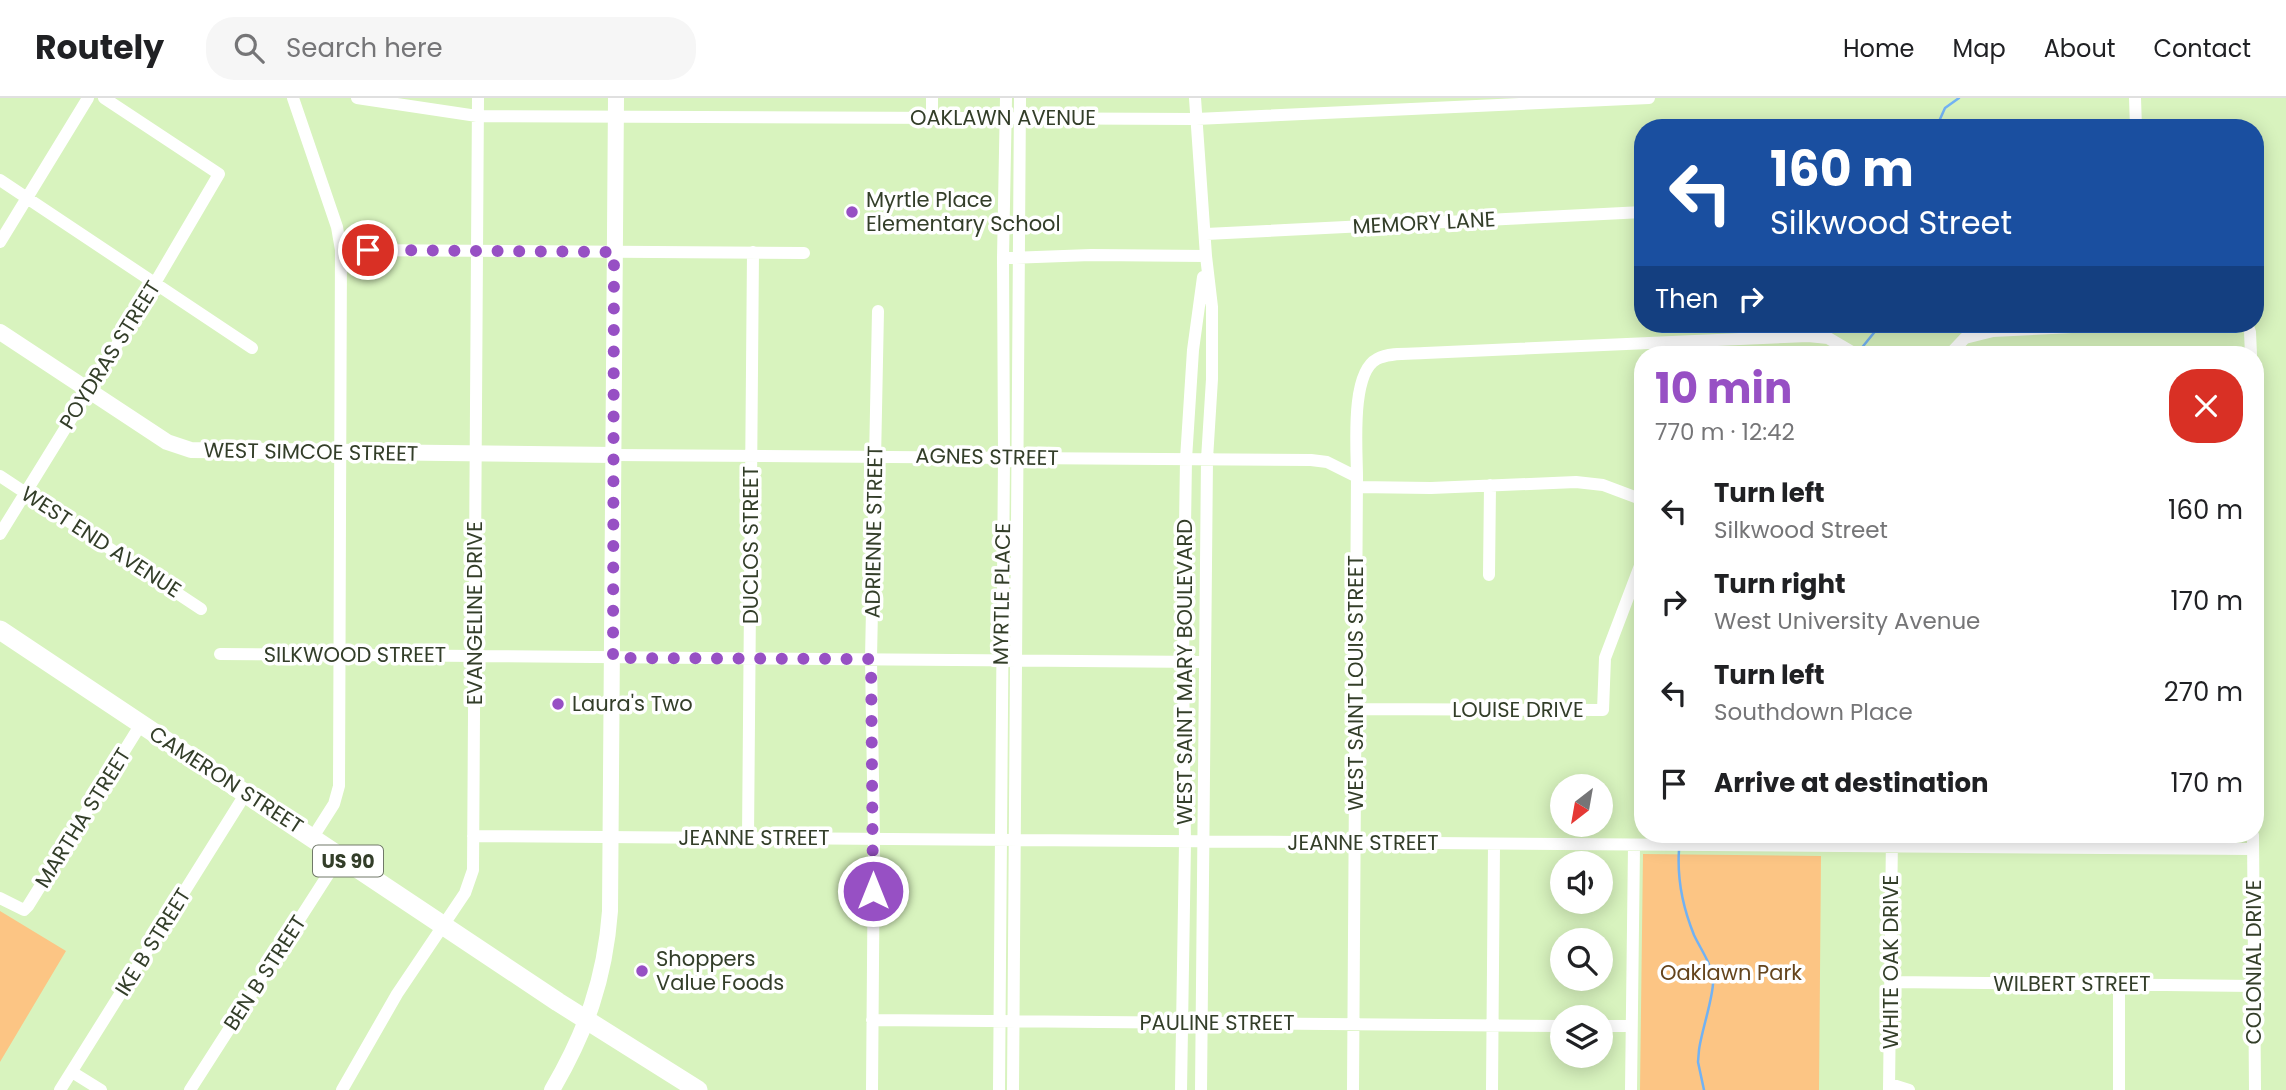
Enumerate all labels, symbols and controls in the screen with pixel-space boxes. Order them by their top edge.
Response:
search box [206,17,696,80]
text: Routely [35,24,164,71]
icon: search [230,29,268,67]
text: Search here [286,30,443,66]
text: Home [1843,32,1915,65]
text: Map [1953,32,2006,65]
text: About [2044,32,2115,65]
text: Contact [2153,32,2251,65]
street label: OAKLAWN AVENUE [910,103,1096,132]
text: 160 m [1770,135,1914,203]
icon: left [1655,147,1746,238]
place label: Myrtle Place Elementary School [866,185,1061,238]
text: Silkwood Street [1770,200,2012,245]
marker: Myrtle Place Elementary School [844,204,860,220]
street label: MEMORY LANE [1352,204,1496,241]
pin [338,220,398,280]
icon: arrive [349,231,387,269]
street label: POYDRAS STREET [52,275,167,435]
icon: right [1732,280,1770,318]
text: Then [1655,281,1718,317]
text: 10 min [1655,359,1792,418]
button: close [2169,369,2243,443]
text: 770 m · 12:42 [1655,416,1795,448]
street label: WEST SIMCOE STREET [203,435,419,468]
street label: AGNES STREET [915,441,1059,472]
street label: ADRIENNE STREET [857,445,890,619]
street label: DUCLOS STREET [736,466,765,624]
text: Turn left [1714,475,1825,511]
street label: WEST END AVENUE [16,479,187,604]
icon: left [1655,492,1693,530]
text: 160 m [2168,492,2243,528]
text: Silkwood Street [1714,514,1888,546]
street label: WEST SAINT MARY BOULEVARD [1170,519,1199,825]
street label: EVANGELINE DRIVE [460,521,489,705]
street label: MYRTLE PLACE [986,523,1017,665]
street label: WEST SAINT LOUIS STREET [1341,555,1370,811]
text: Turn right [1714,566,1846,602]
icon: right [1655,583,1693,621]
text: 170 m [2170,583,2243,619]
text: West University Avenue [1714,605,1980,637]
street label: SILKWOOD STREET [264,640,446,669]
text: Turn left [1714,657,1825,693]
icon: left [1655,674,1693,712]
text: 270 m [2164,674,2243,710]
place label: Laura's Two [572,689,693,718]
street label: LOUISE DRIVE [1452,695,1584,724]
marker: Laura's Two [550,696,566,712]
text: Southdown Place [1714,696,1913,728]
street label: CAMERON STREET [144,719,309,840]
street label: MARTHA STREET [28,742,137,893]
icon: arrive [1655,765,1693,803]
text: Arrive at destination [1714,765,1989,801]
text: 170 m [2170,765,2243,801]
north arrow [1550,774,1614,836]
map controls [1550,774,1613,1068]
street label: JEANNE STREET [678,823,830,852]
street label: JEANNE STREET [1287,828,1439,857]
road number: US 90 [313,846,383,876]
button: sound [1550,851,1613,914]
position arrow [836,854,910,928]
street label: WHITE OAK DRIVE [1876,875,1905,1049]
street label: COLONIAL DRIVE [2239,880,2268,1044]
street label: IKE B STREET [108,882,197,1001]
street label: BEN B STREET [217,910,313,1036]
button: search [1550,928,1613,991]
place label: Shoppers Value Foods [656,944,784,997]
park label: Oaklawn Park [1660,958,1802,987]
marker: Shoppers Value Foods [634,963,650,979]
street label: WILBERT STREET [1993,969,2151,998]
button: layers [1550,1005,1613,1068]
street label: PAULINE STREET [1139,1008,1295,1037]

